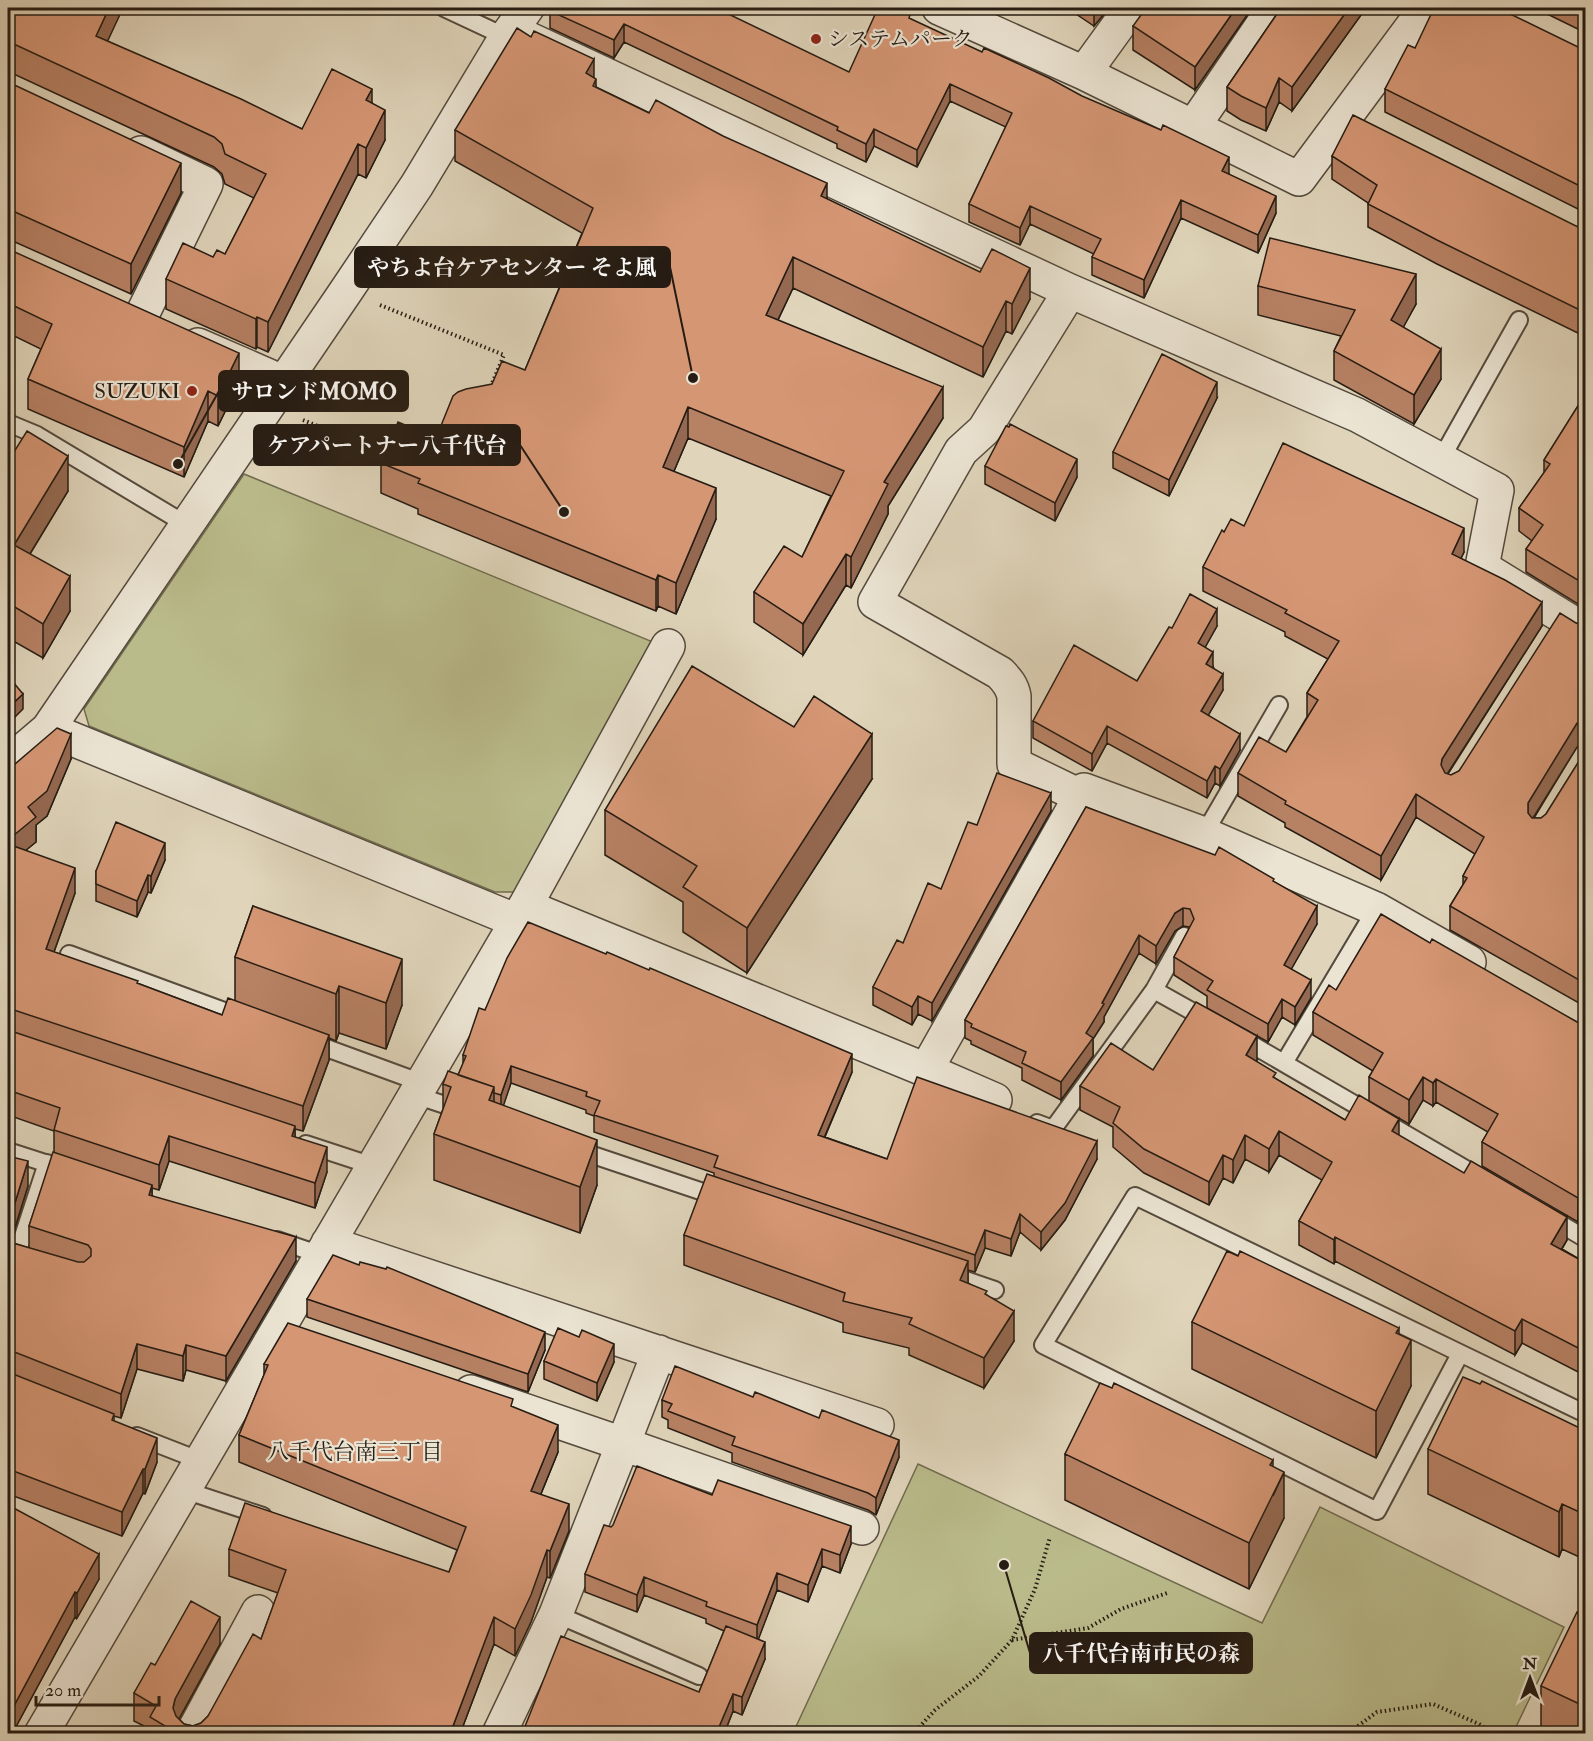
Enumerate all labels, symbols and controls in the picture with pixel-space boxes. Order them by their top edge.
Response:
place label: システムパーク [828,26,973,53]
marker: システムパーク [809,32,823,46]
callout: やちよ台ケアセンター そよ風 [355,247,670,287]
text: やちよ台ケアセンター そよ風 [367,254,657,282]
callout: サロンドMOMO [219,371,408,411]
place label: SUZUKI [94,378,180,405]
text: サロンドMOMO [231,378,397,406]
marker: SUZUKI [185,384,199,398]
callout: ケアパートナー八千代台 [254,425,520,465]
text: ケアパートナー八千代台 [267,432,507,460]
district label: 八千代台南三丁目 [267,1438,443,1466]
callout: 八千代台南市民の森 [1030,1633,1252,1673]
text: 八千代台南市民の森 [1042,1640,1240,1668]
north arrow [1500,1648,1560,1708]
text: N [1522,1654,1538,1674]
scale bar [36,1669,159,1707]
text: 20 m [45,1679,81,1702]

